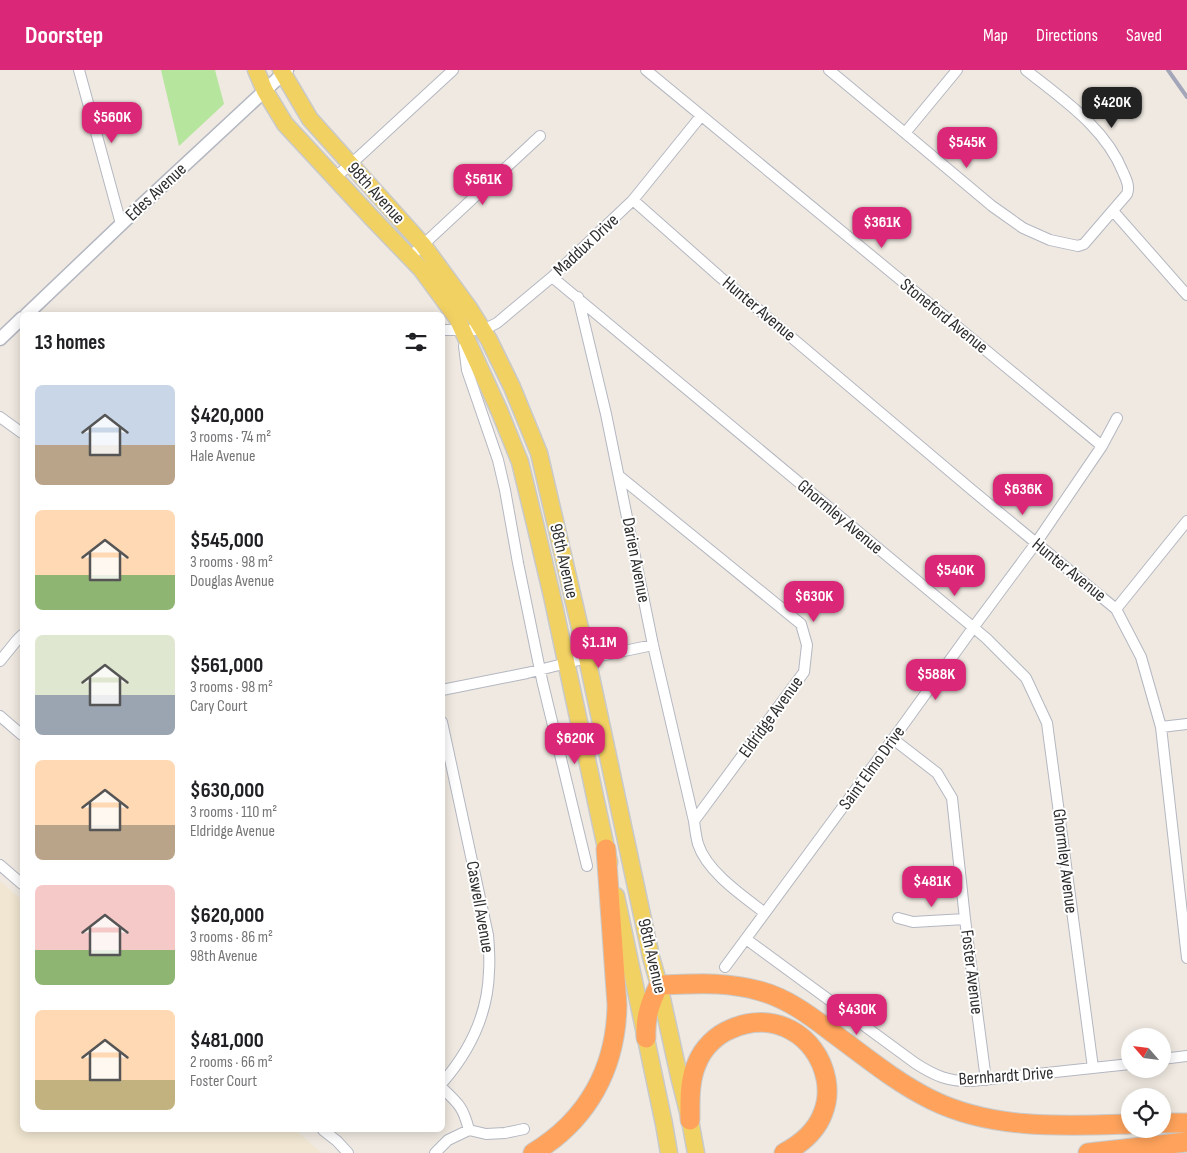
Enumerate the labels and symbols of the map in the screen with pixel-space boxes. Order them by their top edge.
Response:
pin: $420K [1077,87,1147,129]
pin: $560K [77,102,147,144]
pin: $545K [932,126,1002,169]
street label: 98th Avenue [343,158,409,228]
street label: Edes Avenue [121,159,191,225]
pin: $561K [448,164,518,206]
pin: $361K [847,206,917,249]
street label: Maddux Drive [549,210,623,280]
street label: Hunter Avenue [718,272,800,346]
street label: Stoneford Avenue [896,274,992,358]
pin: $636K [988,474,1058,516]
street label: Ghormley Avenue [793,475,887,559]
street label: Darien Avenue [617,516,655,604]
street label: 98th Avenue [545,522,583,600]
street label: Hunter Avenue [1028,534,1110,606]
pin: $540K [920,554,990,597]
pin: $630K [779,580,849,623]
pin: $1.1M [564,626,634,669]
pin: $588K [901,658,971,701]
street label: Eldridge Avenue [734,672,808,762]
pin: $620K [540,722,610,765]
street label: Saint Elmo Drive [835,722,909,814]
street label: Ghormley Avenue [1048,808,1082,914]
street label: Caswell Avenue [462,860,498,954]
pin: $481K [897,866,967,908]
street label: 98th Avenue [633,917,671,995]
street label: Foster Avenue [956,928,988,1016]
pin: $430K [822,994,892,1036]
north arrow [1121,1028,1171,1078]
street label: Bernhardt Drive [958,1062,1054,1090]

